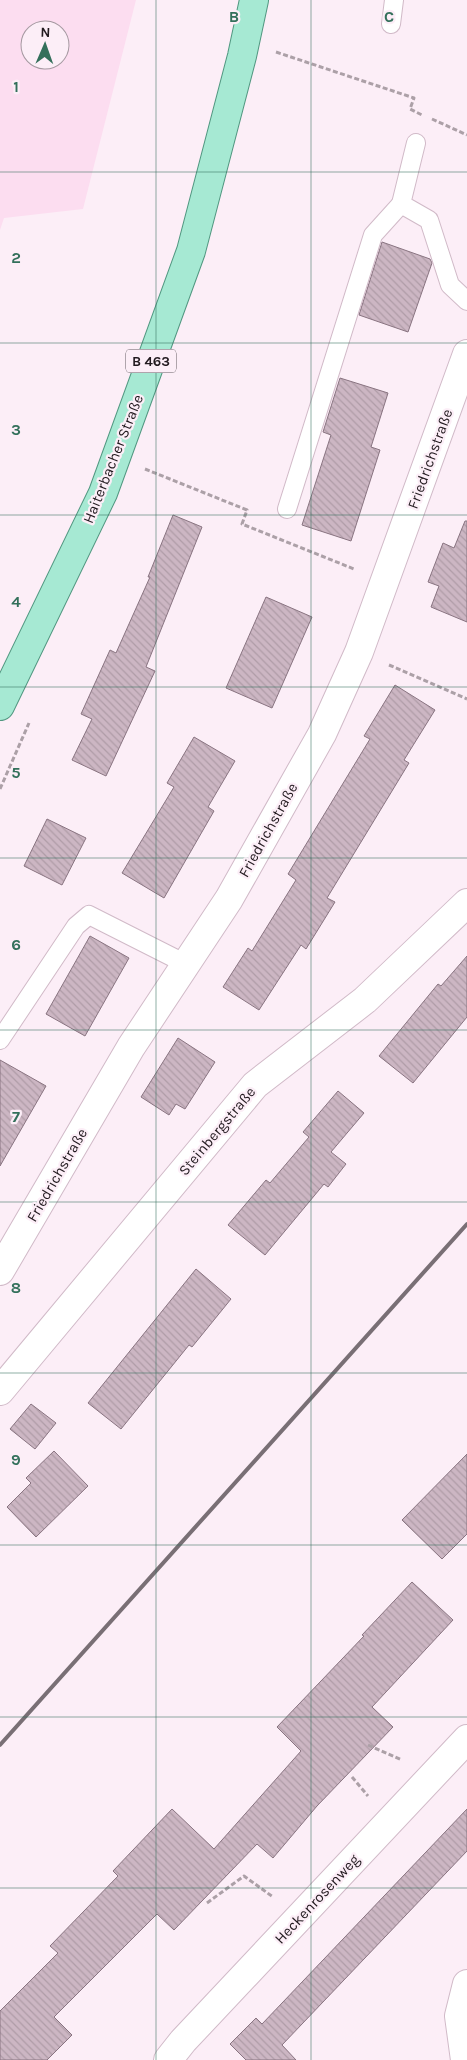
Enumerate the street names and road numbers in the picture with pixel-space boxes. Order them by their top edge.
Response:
road number: B 463 [126,350,176,372]
street label: Haiterbacher Straße [79,392,147,526]
street label: Friedrichstraße [404,407,456,511]
street label: Friedrichstraße [235,780,301,880]
street label: Steinbergstraße [175,1083,259,1179]
street label: Friedrichstraße [23,1125,91,1225]
street label: Heckenrosenweg [271,1850,363,1948]

